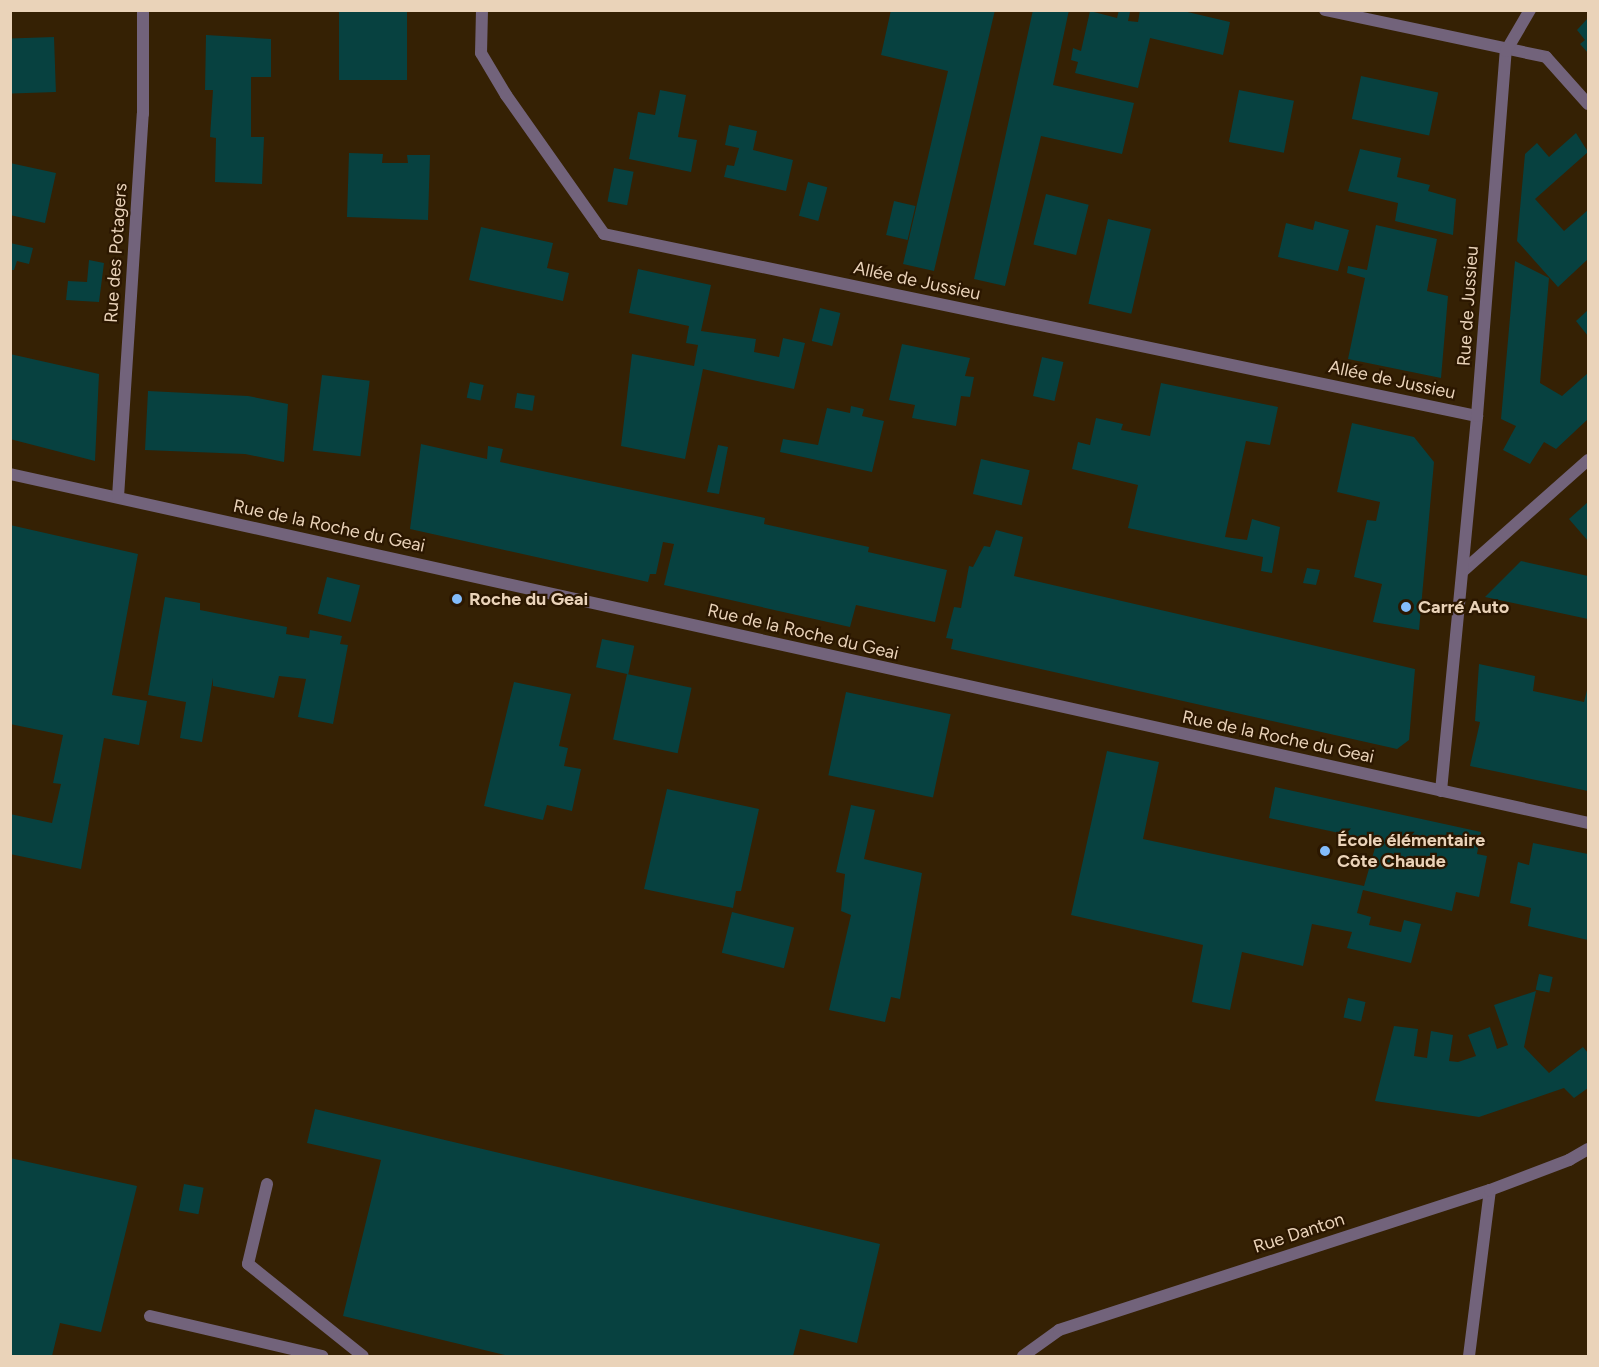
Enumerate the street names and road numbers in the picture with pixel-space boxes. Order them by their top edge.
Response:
street label: Rue des Potagers [100,182,132,324]
street label: Rue de Jussieu [1453,245,1483,367]
street label: Allée de Jussieu [852,257,982,305]
street label: Allée de Jussieu [1327,356,1457,404]
street label: Rue de la Roche du Geai [231,495,427,557]
street label: Rue de la Roche du Geai [705,599,901,665]
street label: Rue de la Roche du Geai [1180,706,1376,768]
street label: Rue Danton [1251,1208,1347,1258]

